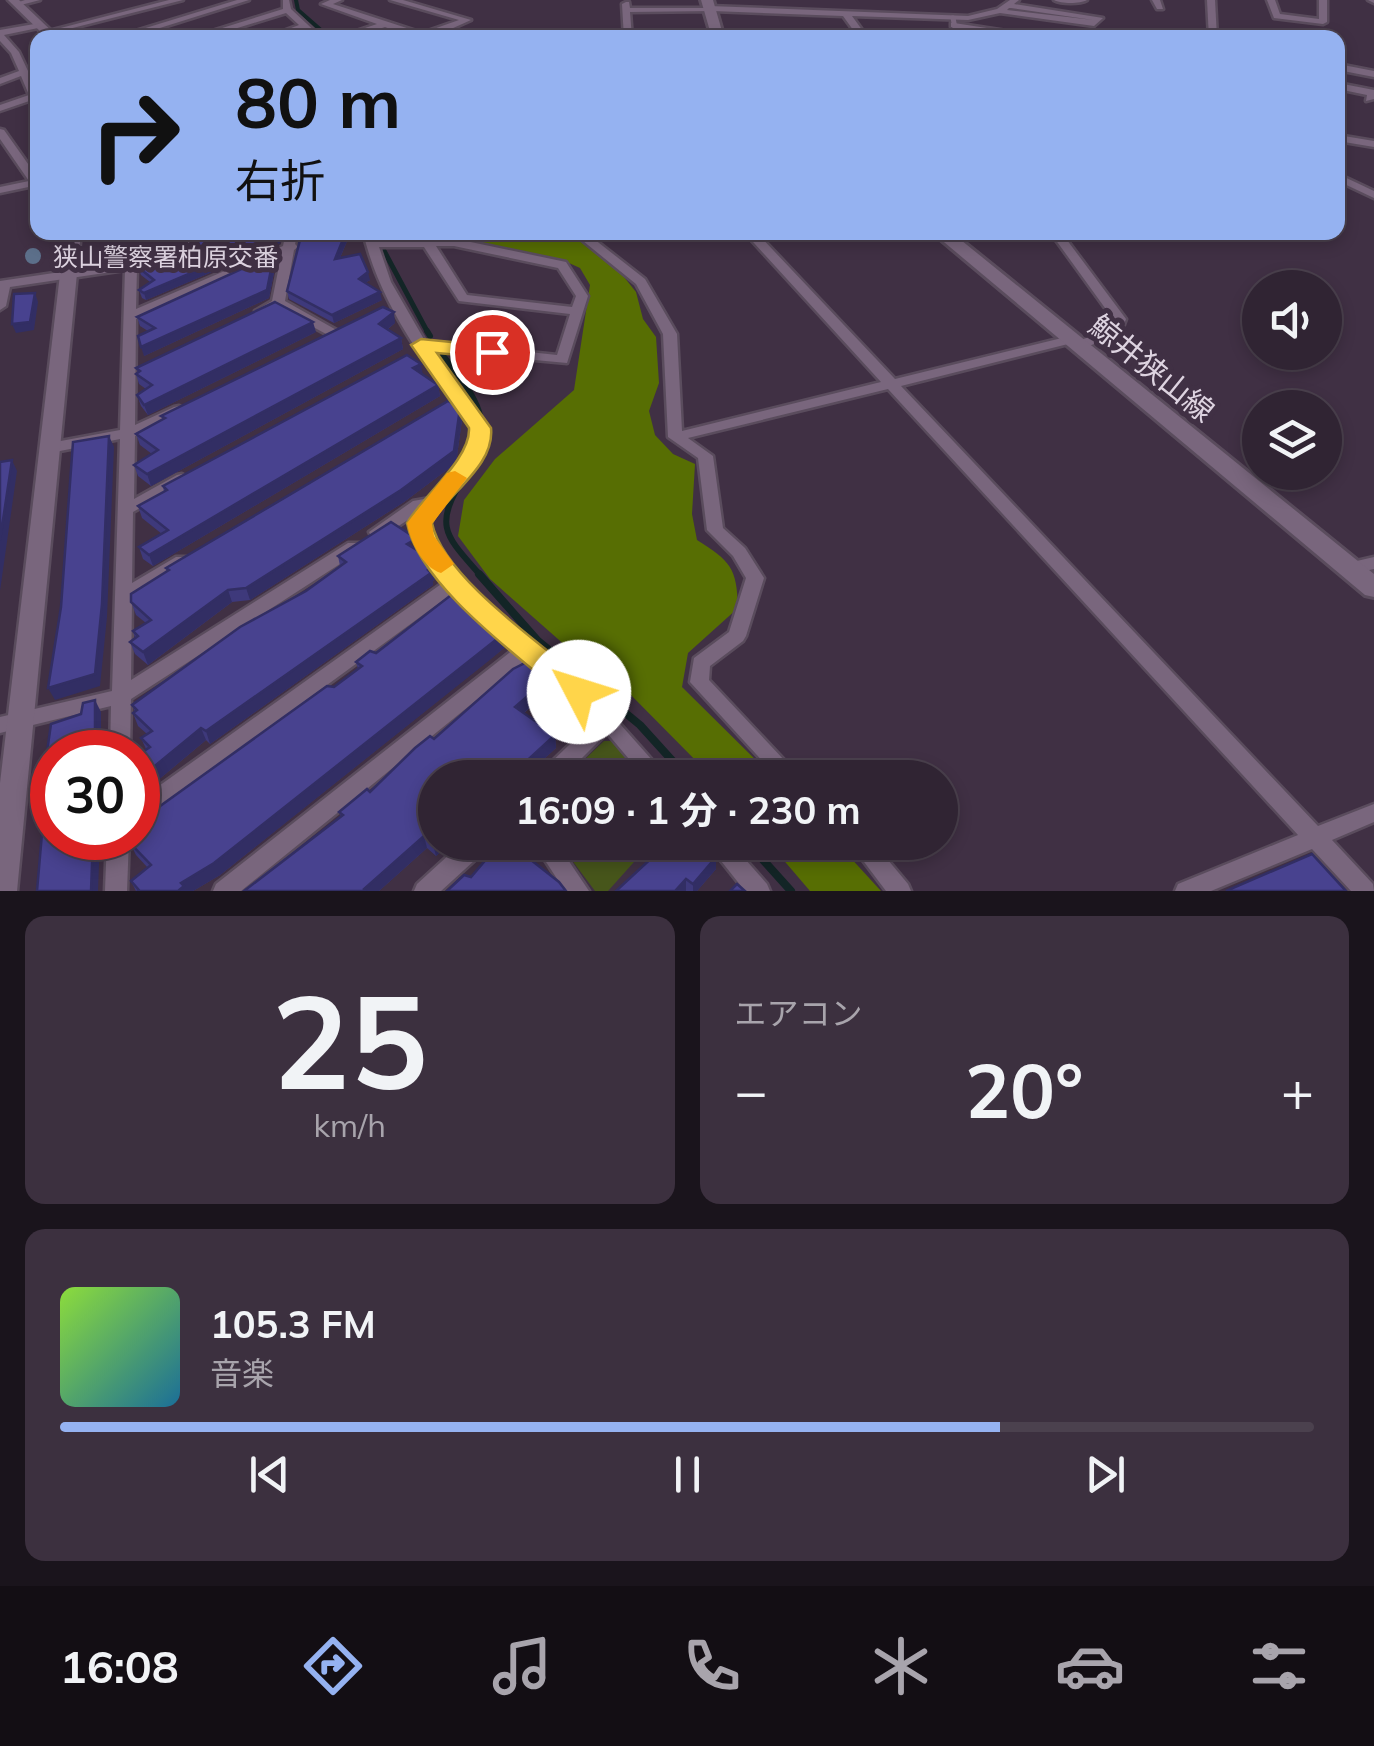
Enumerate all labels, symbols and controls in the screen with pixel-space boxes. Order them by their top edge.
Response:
text: 80 m [235,58,401,146]
icon: right [70,70,200,200]
text: 右折 [235,152,325,208]
place label: 狭山警察署柏原交番 [53,241,278,272]
marker: 狭山警察署柏原交番 [22,245,44,267]
map controls [1242,270,1342,490]
button: sound [1242,270,1342,370]
street label: 鯨井狭山線 [1082,306,1222,430]
pin [450,310,535,395]
icon: arrive [465,325,520,380]
button: layers [1242,390,1342,490]
position arrow [527,640,631,744]
speed limit sign: 30 [30,730,160,860]
text: 16:09 · 1 分 · 230 m [515,786,861,834]
text: 25 [272,958,428,1122]
text: エアコン [735,993,863,1033]
text: 20° [965,1043,1083,1137]
text: − [735,1056,768,1125]
text: + [1281,1056,1314,1125]
text: km/h [314,1105,386,1145]
text: 105.3 FM [210,1300,376,1348]
text: 音楽 [210,1353,274,1393]
icon: previous [242,1447,297,1502]
icon: pause [660,1447,715,1502]
icon: next [1078,1447,1133,1502]
icon: directions [298,1631,368,1701]
icon: music [487,1631,557,1701]
icon: phone [677,1631,747,1701]
icon: climate [866,1631,936,1701]
icon: car [1055,1631,1125,1701]
icon: filters [1244,1631,1314,1701]
text: 16:08 [60,1638,179,1694]

